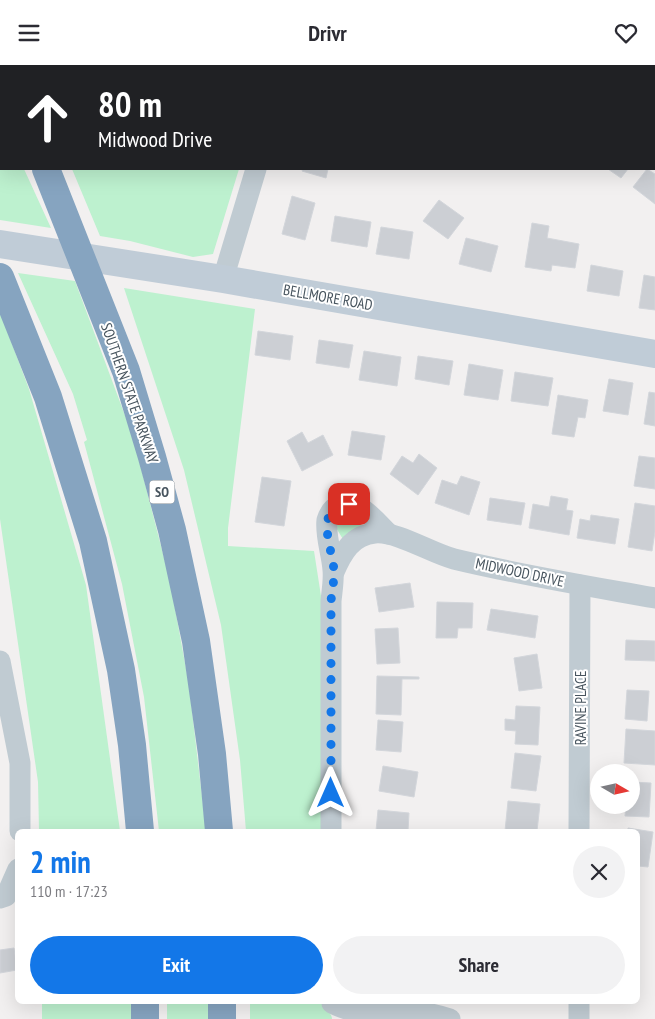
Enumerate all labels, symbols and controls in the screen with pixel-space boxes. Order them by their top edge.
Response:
icon: menu [15,19,43,47]
text: Drivr [308,19,347,47]
icon: heart [612,19,640,47]
text: 80 m [98,81,162,127]
icon: ahead [15,85,80,150]
text: Midwood Drive [98,125,212,153]
street label: BELLMORE ROAD [282,280,374,314]
street label: SOUTHERN STATE PARKWAY [97,320,163,466]
road number: SO [150,481,174,503]
pin [328,483,370,525]
icon: arrive [335,490,363,518]
street label: MIDWOOD DRIVE [474,553,566,591]
street label: RAVINE PLACE [571,671,590,745]
north arrow [590,764,640,814]
map controls [590,764,640,814]
position arrow [304,766,356,818]
text: 2 min [30,842,91,881]
button: close [573,846,625,898]
text: 110 m · 17:23 [30,881,108,901]
button: Exit [30,936,323,994]
button: Share [333,936,625,994]

